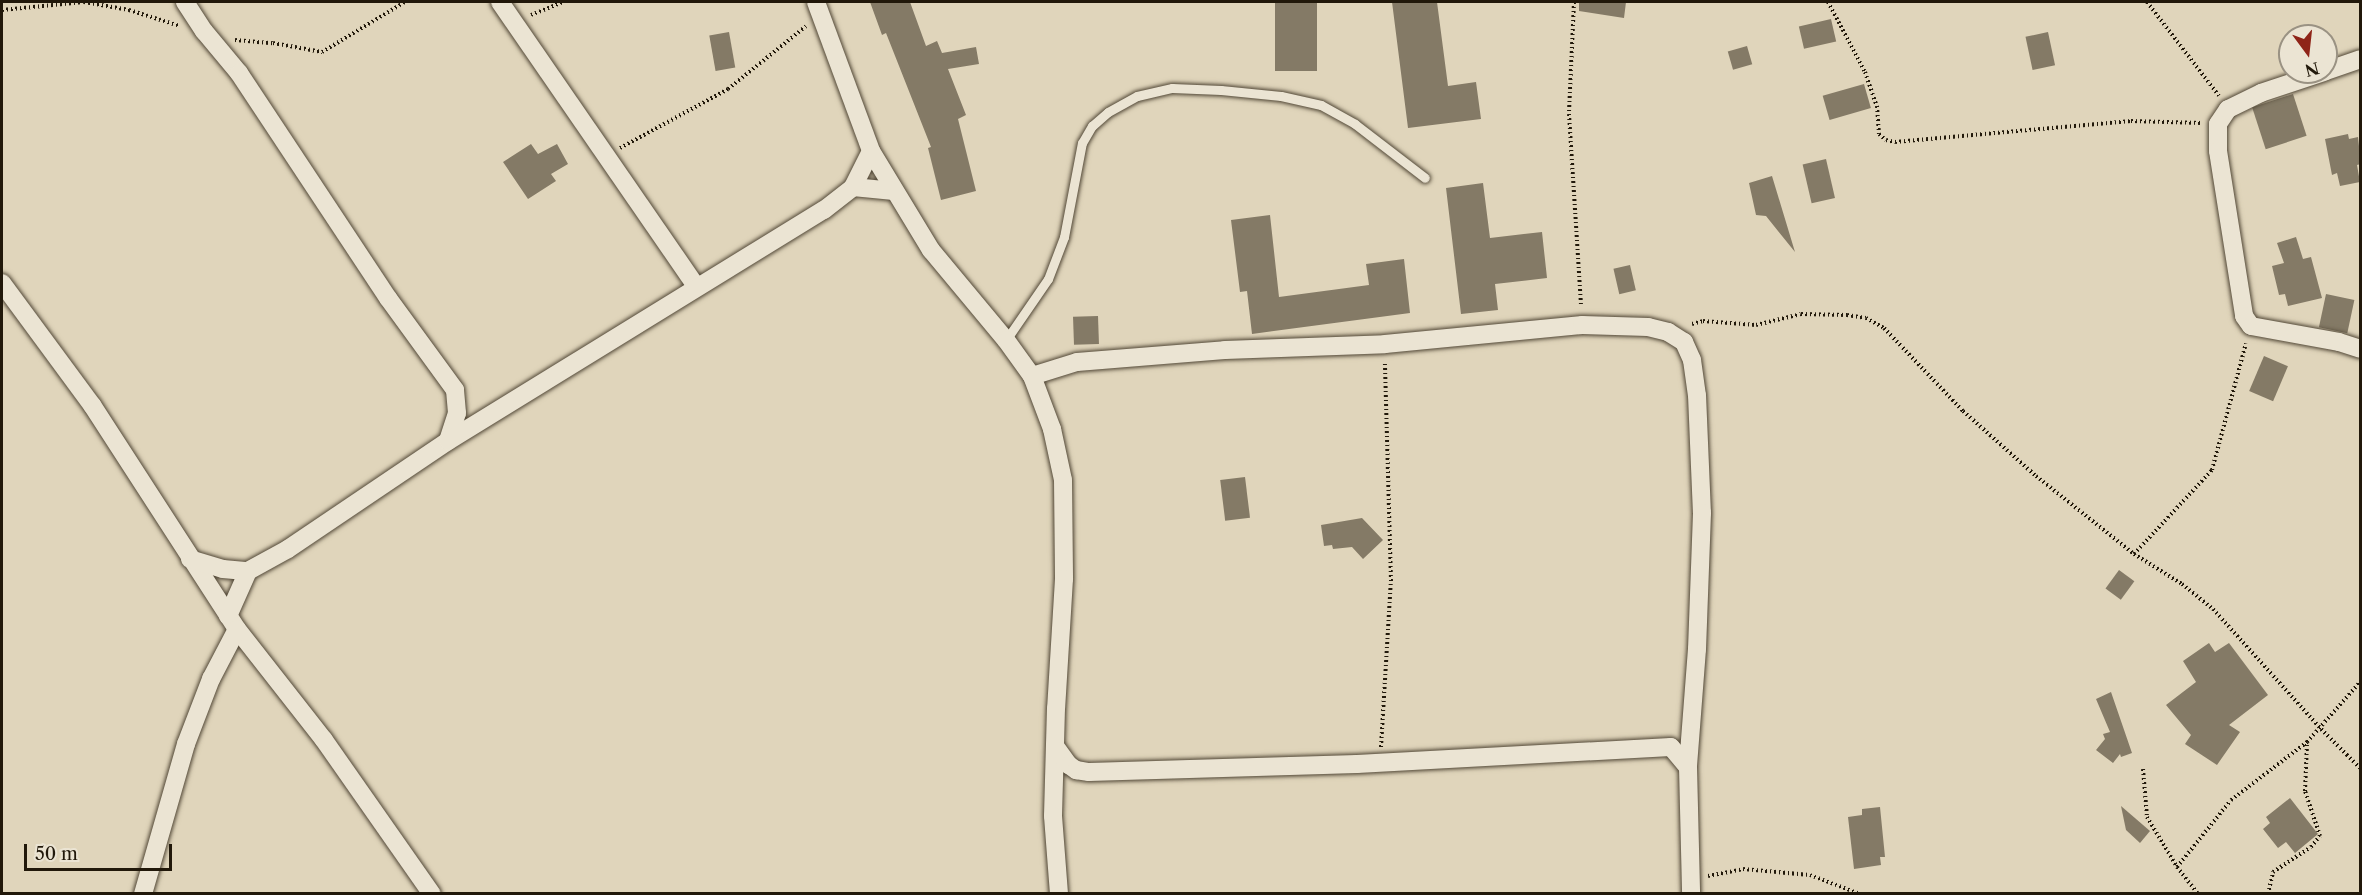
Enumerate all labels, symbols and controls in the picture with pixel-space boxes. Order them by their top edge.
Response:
north arrow [2278,24,2338,84]
text: N [2303,58,2321,81]
scale bar [27,832,176,870]
text: 50 m [35,843,78,865]

